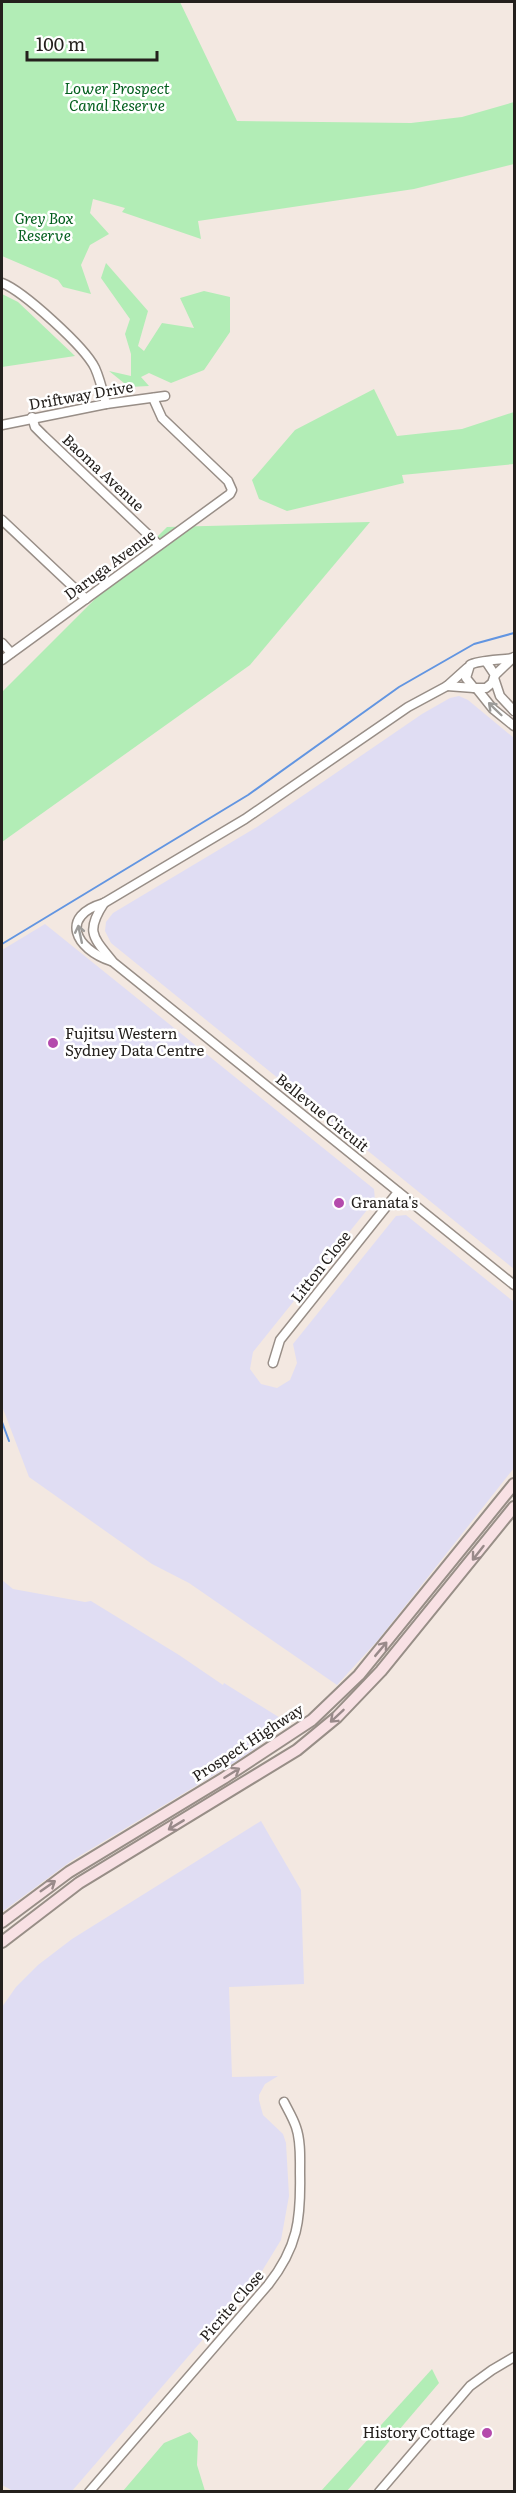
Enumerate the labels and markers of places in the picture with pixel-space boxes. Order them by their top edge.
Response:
place label: Fujitsu Western Sydney Data Centre [65,1021,205,1061]
marker: Fujitsu Western Sydney Data Centre [46,1036,60,1050]
place label: Granata's [351,1190,418,1213]
marker: Granata's [332,1196,346,1210]
place label: History Cottage [362,2420,475,2443]
marker: History Cottage [480,2426,494,2440]

